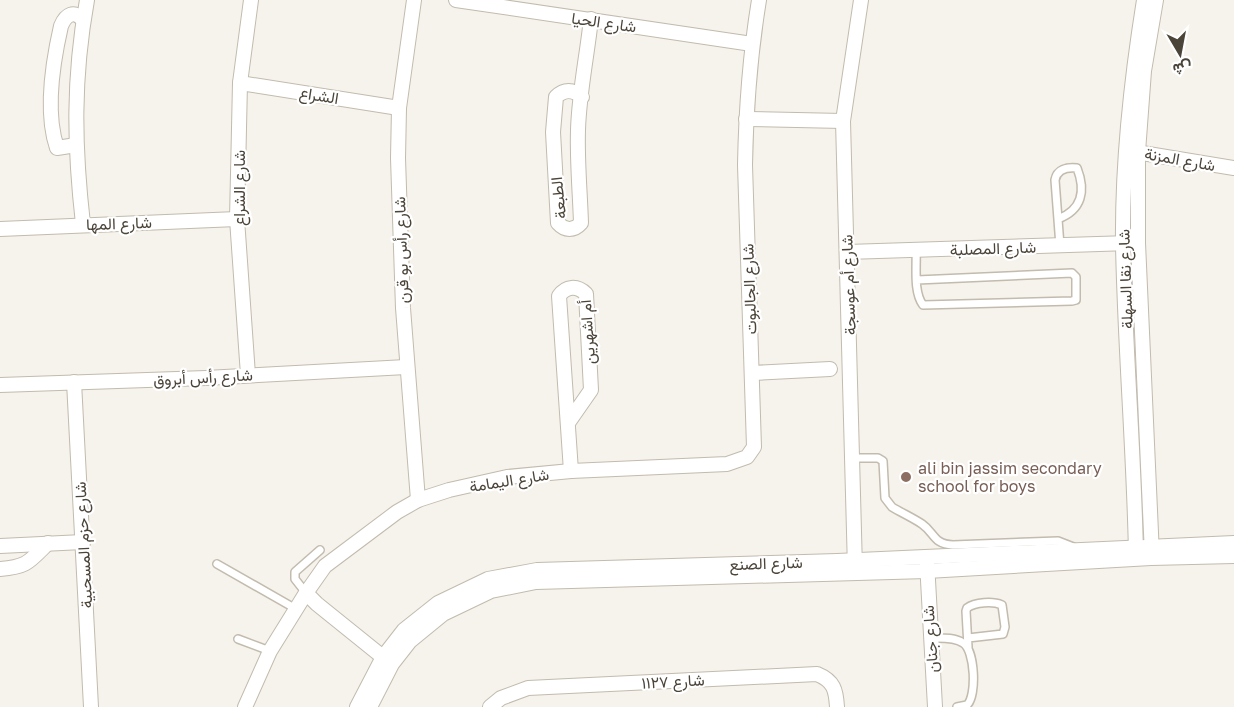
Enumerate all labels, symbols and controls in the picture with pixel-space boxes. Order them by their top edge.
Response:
street label: شارع الحيا [570,8,638,38]
north arrow [1150,24,1210,84]
text: ش [1171,57,1194,80]
street label: الشراع [297,82,340,110]
street label: شارع المزنة [1143,143,1217,177]
street label: شارع الشراع [229,150,251,226]
street label: الطبعة [546,176,570,220]
street label: شارع رأس بو قرن [389,196,415,304]
street label: شارع المها [86,212,152,236]
street label: شارع نقا السهلة [1113,229,1139,329]
street label: شارع أم عوسجة [836,234,862,336]
street label: شارع المصلبة [949,236,1037,261]
street label: شارع الجالبوت [737,243,763,335]
street label: أم اشهرين [575,299,600,365]
street label: شارع رأس أبروق [153,364,253,392]
place label: ali bin jassim secondary school for boys [918,458,1102,496]
street label: شارع اليمامة [468,464,551,498]
marker: ali bin jassim secondary school for boys [899,470,913,484]
street label: شارع حزم المسحبية [70,481,98,609]
street label: شارع الصنع [729,552,803,576]
street label: شارع جنان [918,605,944,673]
street label: شارع ١١٢٧ [641,669,705,695]

